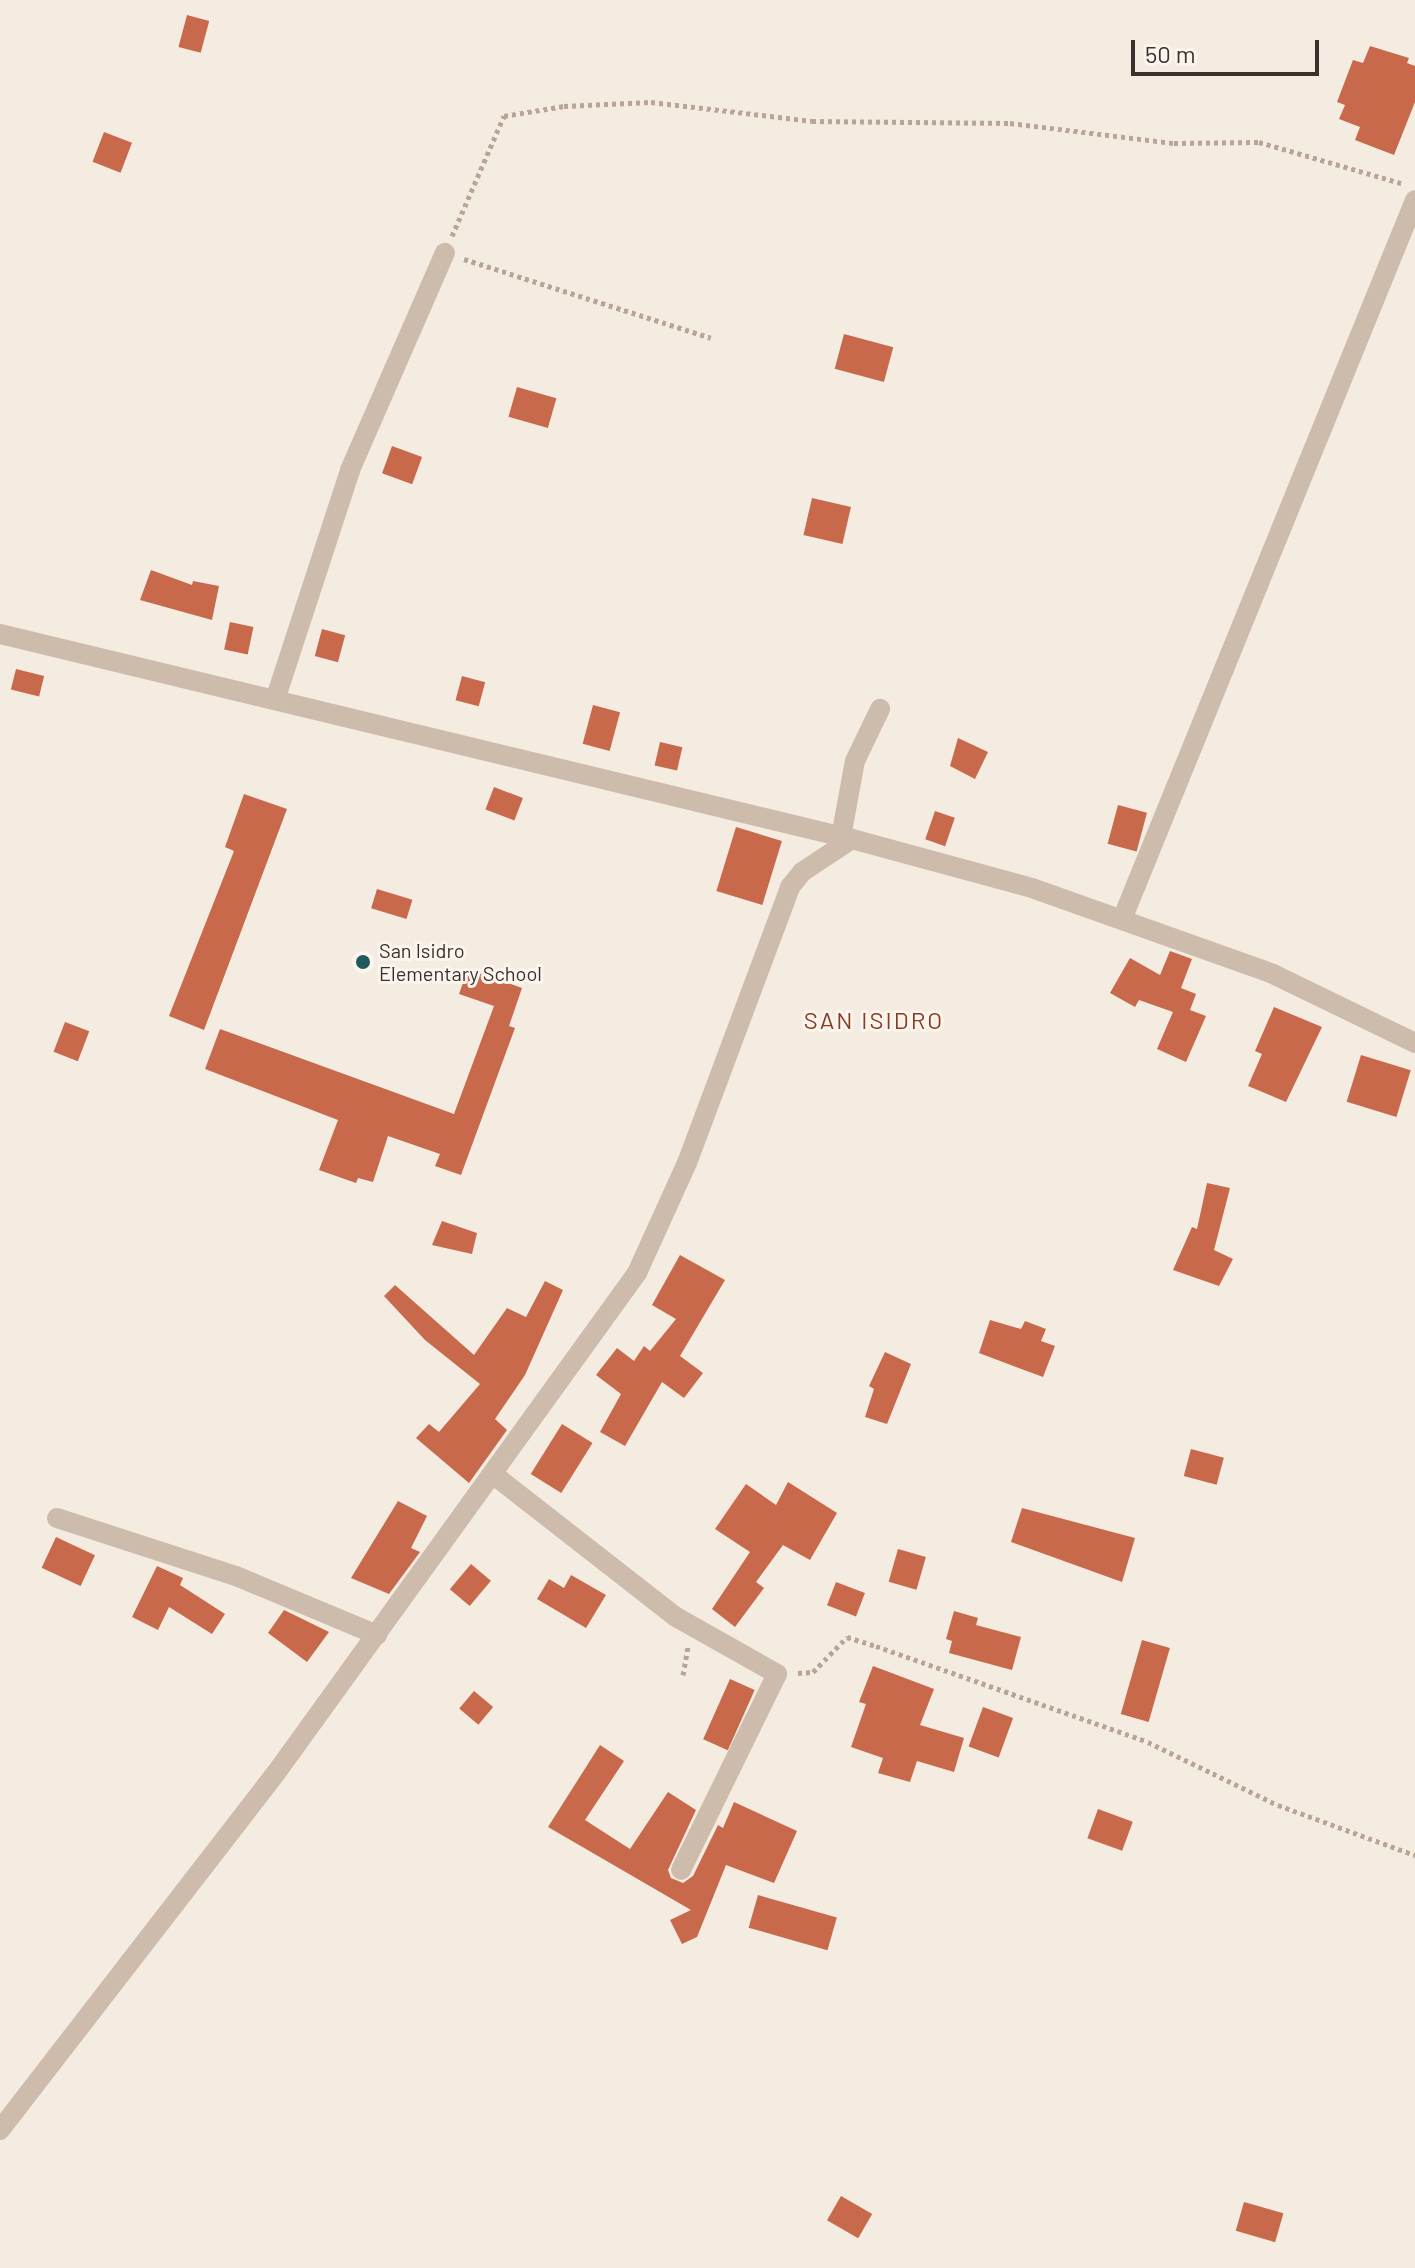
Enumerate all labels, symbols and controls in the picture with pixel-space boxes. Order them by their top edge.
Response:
scale bar [1135,24,1323,74]
text: 50 m [1145,39,1196,68]
place label: San Isidro Elementary School [379,938,542,985]
marker: San Isidro Elementary School [354,953,372,971]
district label: SAN ISIDRO [804,1006,944,1034]

